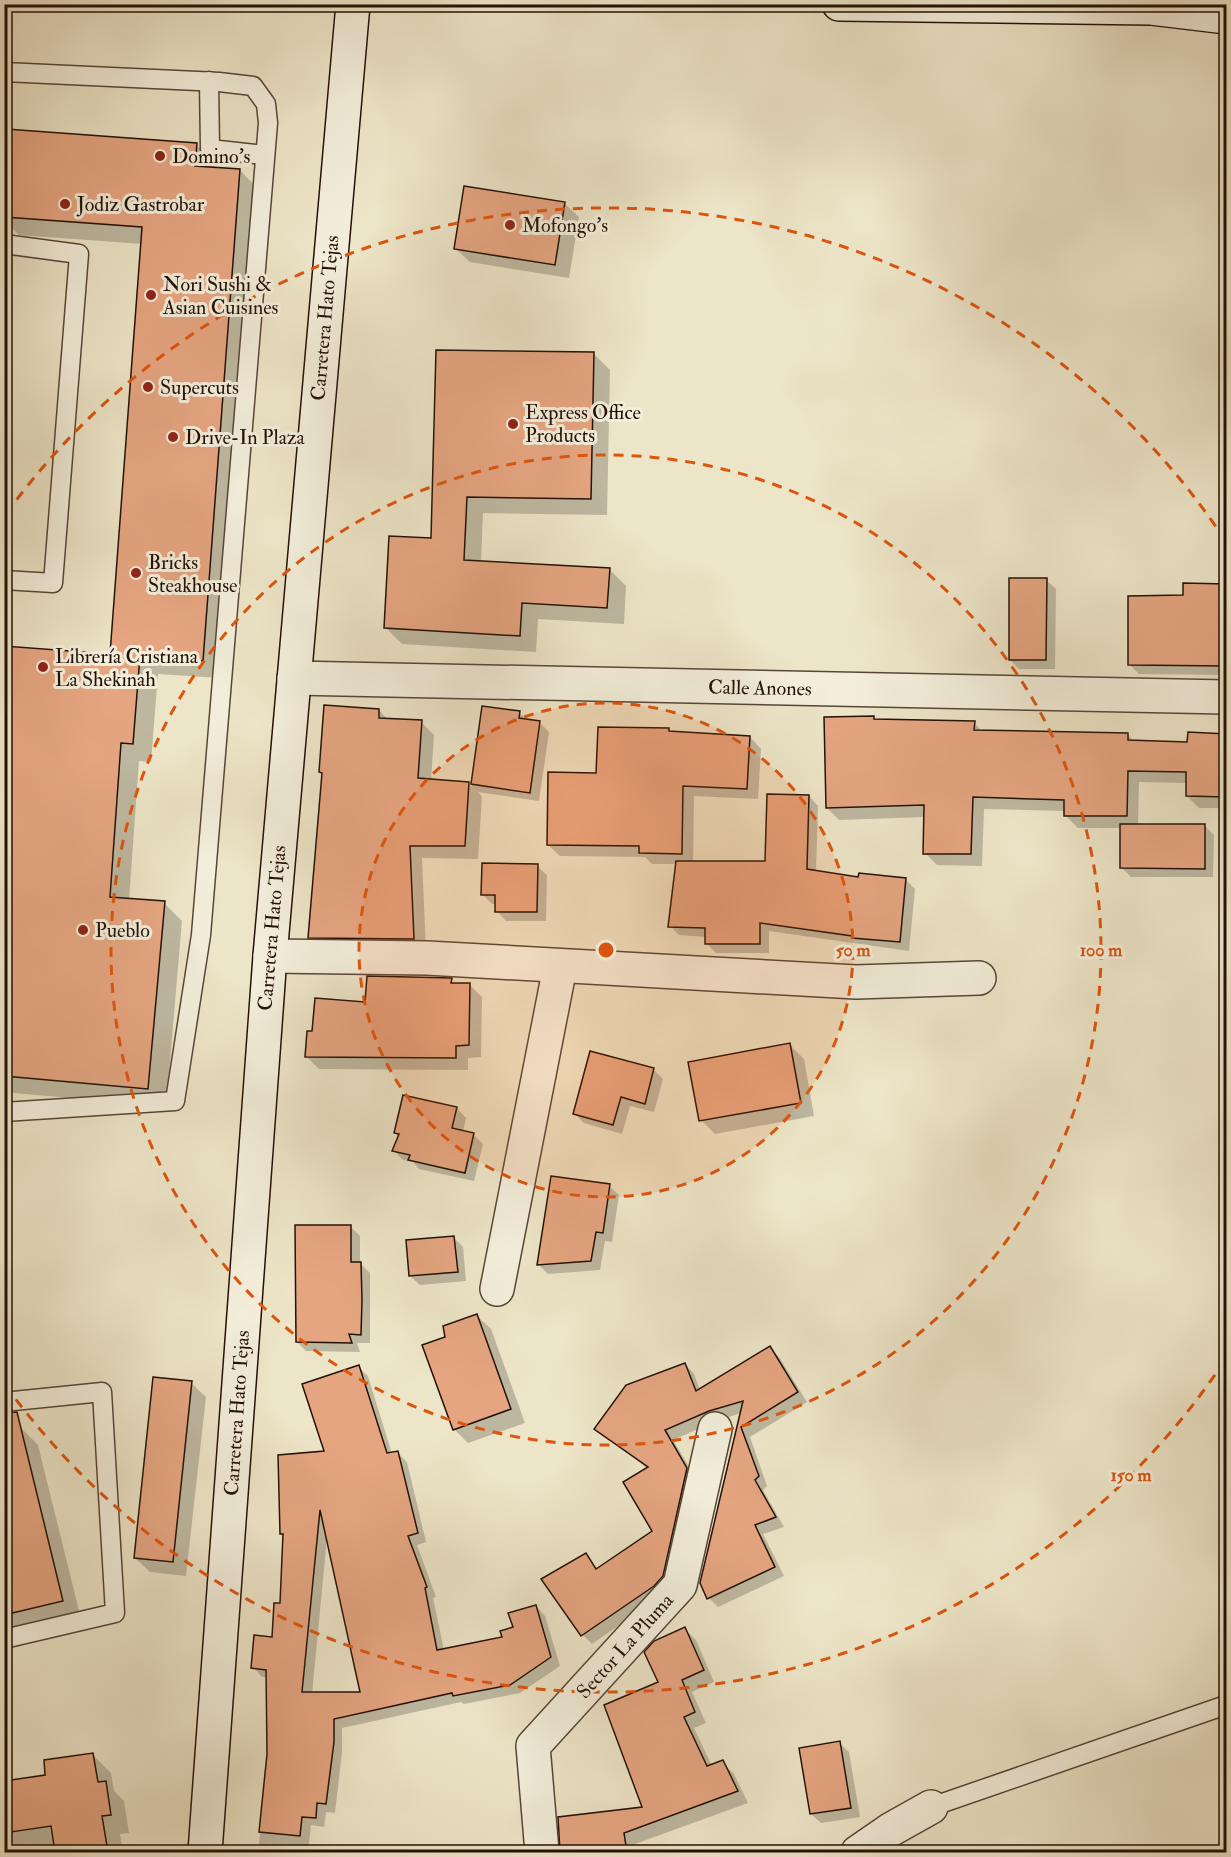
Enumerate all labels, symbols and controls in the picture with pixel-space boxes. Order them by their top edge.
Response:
place label: Domino's [172,144,250,169]
marker: Domino's [153,149,167,163]
place label: Jodiz Gastrobar [76,192,205,217]
marker: Jodiz Gastrobar [58,197,72,211]
place label: Mofongo's [522,213,608,238]
marker: Mofongo's [503,218,517,232]
street label: Carretera Hato Tejas [305,234,345,402]
place label: Nori Sushi & Asian Cuisines [162,272,279,320]
marker: Nori Sushi & Asian Cuisines [144,288,158,302]
place label: Supercuts [160,375,239,401]
marker: Supercuts [141,380,155,394]
place label: Express Office Products [525,400,641,448]
marker: Express Office Products [506,417,520,431]
place label: Drive-In Plaza [185,425,306,450]
marker: Drive-In Plaza [166,430,180,444]
place label: Bricks Steakhouse [148,550,237,598]
marker: Bricks Steakhouse [129,566,143,580]
place label: Librería Cristiana La Shekinah [55,644,199,692]
marker: Librería Cristiana La Shekinah [36,660,50,674]
street label: Calle Anones [708,675,812,701]
street label: Carretera Hato Tejas [252,844,292,1012]
place label: Pueblo [95,918,150,943]
marker: Pueblo [76,923,90,937]
text: 50 m [836,939,871,962]
text: 100 m [1080,939,1123,962]
centre of rings [596,940,616,960]
street label: Carretera Hato Tejas [219,1329,255,1497]
text: 150 m [1110,1464,1153,1487]
street label: Sector La Pluma [571,1588,679,1704]

